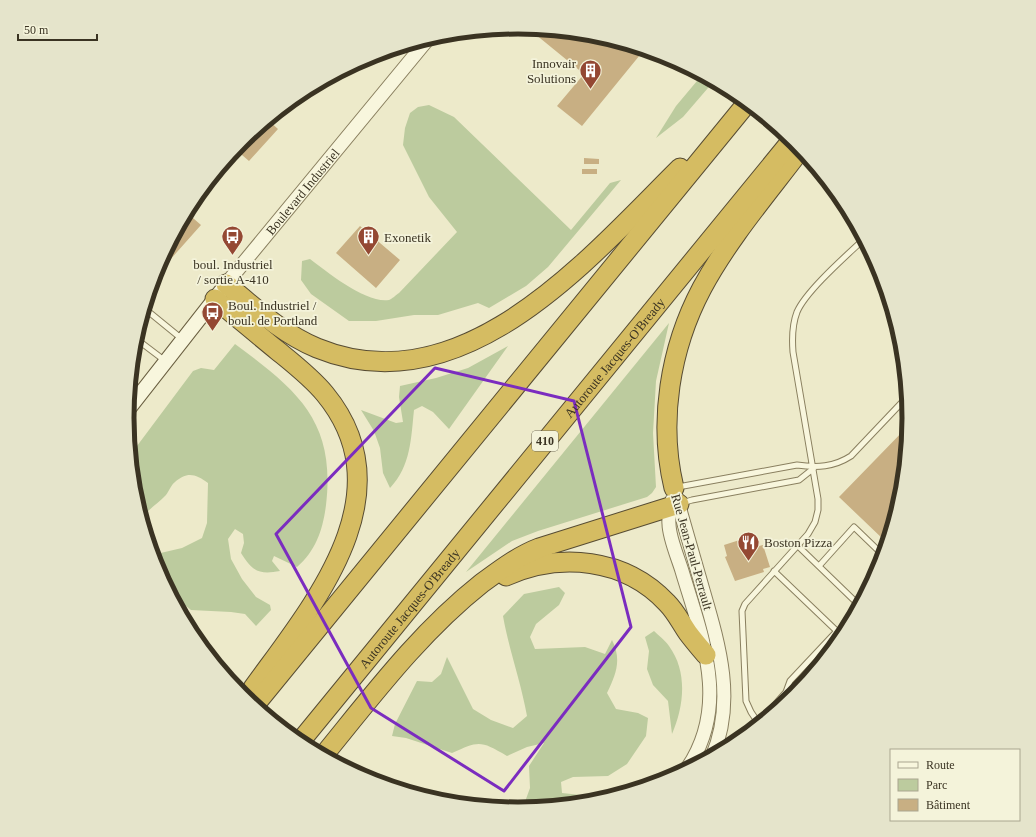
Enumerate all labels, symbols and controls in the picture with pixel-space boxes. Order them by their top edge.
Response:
scale bar [18,16,97,42]
text: 50 m [24,23,49,37]
place label: Innovair Solutions [527,56,577,86]
building icon: Innovair Solutions [578,57,604,90]
street label: Boulevard Industriel [262,145,343,238]
bus stop icon: boul. Industriel / sortie A-410 [220,223,246,256]
building icon: Exonetik [355,224,381,257]
place label: Exonetik [384,230,431,245]
place label: boul. Industriel / sortie A-410 [193,257,273,287]
street label: Autoroute Jacques-O'Bready [561,294,668,420]
place label: Boul. Industriel / boul. de Portland [228,298,318,328]
bus stop icon: Boul. Industriel / boul. de Portland [199,299,225,332]
road number: 410 [532,431,558,451]
street label: Rue Jean-Paul-Perrault [668,492,716,612]
restaurant icon: Boston Pizza [735,529,761,562]
place label: Boston Pizza [764,535,832,550]
street label: Autoroute Jacques-O'Bready [356,545,463,671]
legend [890,749,1020,821]
text: Route [926,758,955,772]
text: Parc [926,778,947,792]
text: Bâtiment [926,798,971,812]

